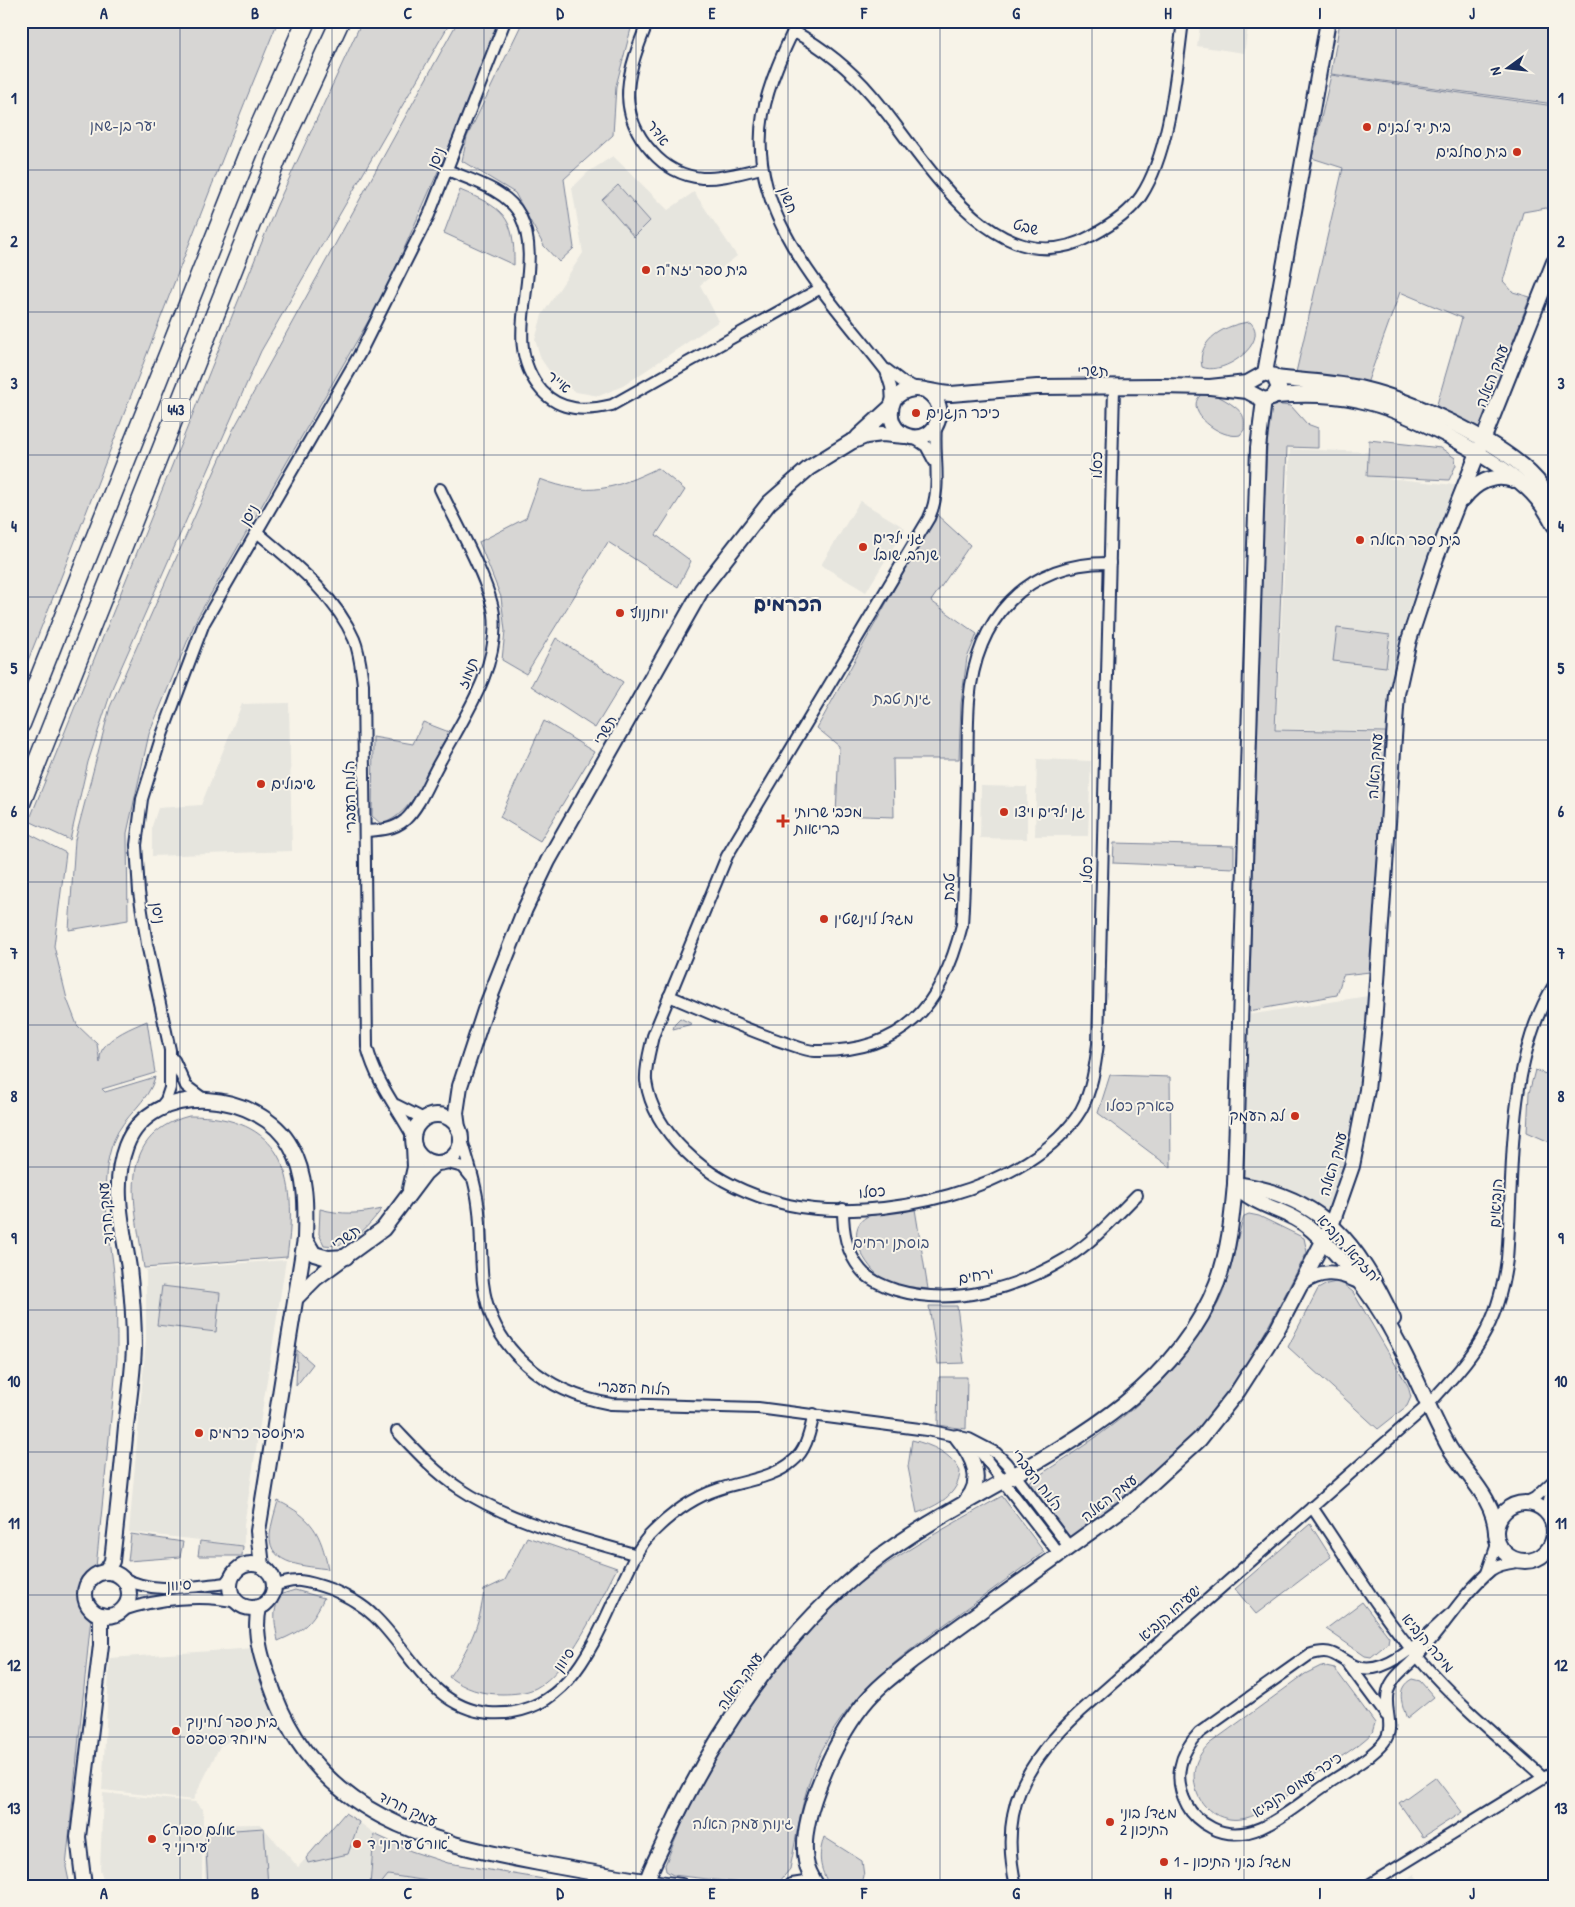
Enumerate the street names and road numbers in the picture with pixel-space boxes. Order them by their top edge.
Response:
street label: אדר [642,115,675,150]
street label: ניסן [422,144,449,172]
street label: חשון [774,183,803,216]
street label: שבט [1011,213,1042,240]
street label: עמק האלה [1470,341,1513,411]
street label: תשרי [1077,360,1109,381]
street label: אייר [543,365,576,398]
road number: 443 [162,398,190,422]
street label: כסלו [1086,451,1107,479]
street label: ניסן [234,500,263,529]
street label: תמוז [452,654,483,692]
street label: תשרי [588,711,621,749]
street label: עמק האלה [1362,732,1387,800]
street label: הלוח העברי [338,760,361,834]
street label: כסלו [1076,856,1097,884]
street label: טבת [937,872,960,902]
street label: ניסן [146,901,171,925]
street label: עמק האלה [1313,1129,1352,1199]
street label: הנביאים [1484,1178,1507,1228]
street label: כסלו [857,1180,886,1203]
street label: עמק חרוד [92,1181,119,1245]
street label: יחזקאל הנביא [1312,1209,1386,1288]
street label: תשרי [327,1219,365,1254]
street label: ירחים [956,1262,996,1289]
street label: הלוח העברי [597,1375,671,1400]
street label: הלוח העברי [1007,1444,1068,1515]
street label: עמק האלה [1076,1469,1141,1526]
street label: סיוון [166,1573,192,1596]
street label: ישעיהו הנביא [1134,1579,1206,1646]
street label: מיכה הנביא [1397,1608,1460,1677]
street label: סיוון [548,1643,579,1676]
street label: עמק האלה [712,1648,768,1714]
street label: כיכר עמוס הנביא [1248,1747,1346,1823]
street label: עמק חרוד [375,1786,441,1831]

